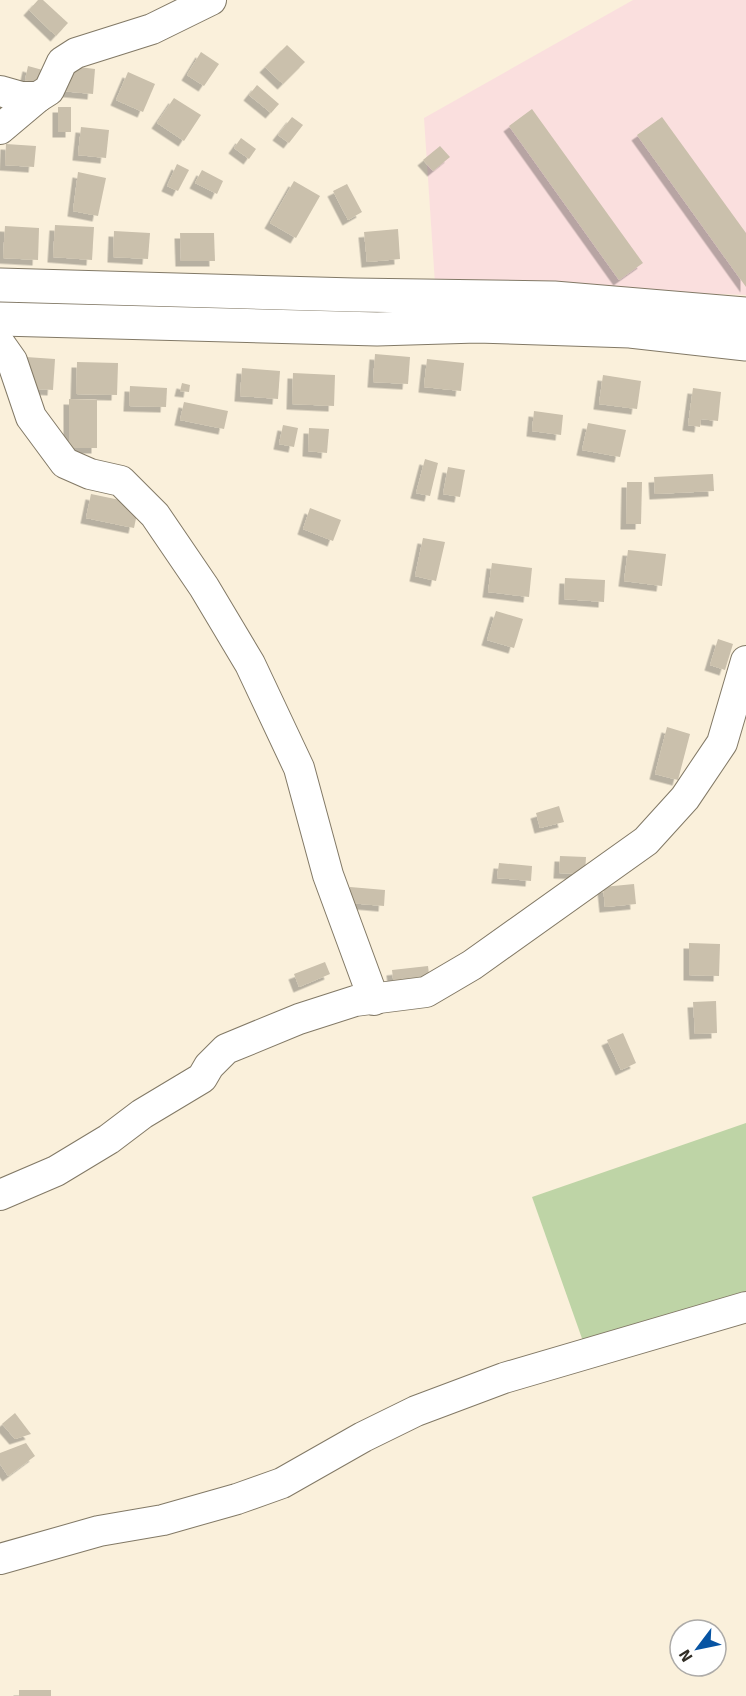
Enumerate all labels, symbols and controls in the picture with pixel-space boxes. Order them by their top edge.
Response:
north arrow [668,1618,728,1678]
text: N [675,1645,698,1665]

